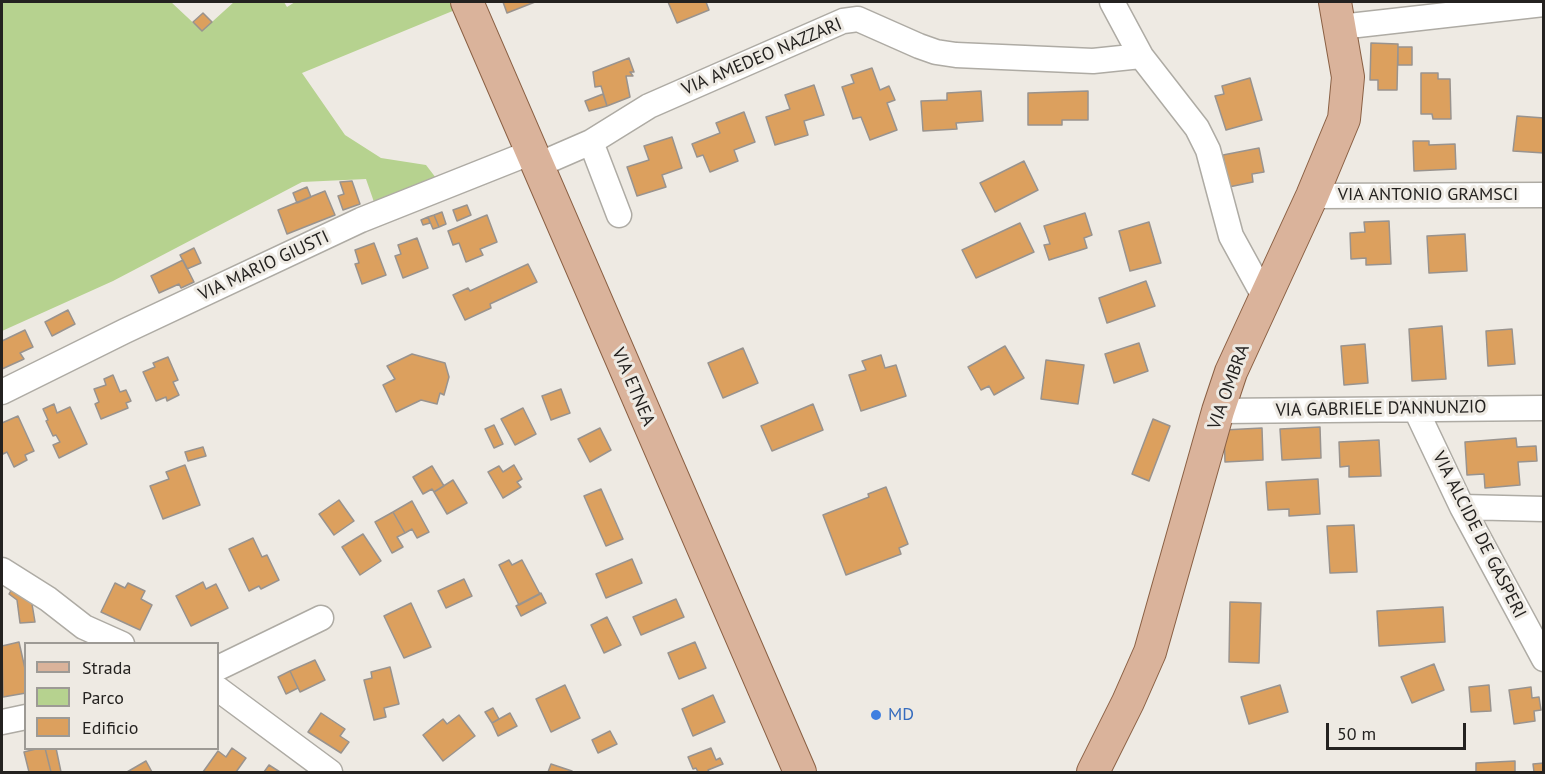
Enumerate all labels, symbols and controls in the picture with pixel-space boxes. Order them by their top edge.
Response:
street label: VIA AMEDEO NAZZARI [679,14,845,100]
street label: VIA ANTONIO GRAMSCI [1338,184,1518,206]
street label: VIA MARIO GIUSTI [195,226,333,306]
street label: VIA OMBRA [1204,342,1254,432]
street label: VIA ETNEA [607,345,659,429]
street label: VIA GABRIELE D'ANNUNZIO [1275,396,1487,422]
street label: VIA ALCIDE DE GASPERI [1428,448,1530,622]
legend [24,642,219,750]
text: Strada [82,656,131,679]
text: Parco [82,686,124,709]
place label: MD [888,704,914,726]
marker: MD [869,708,883,722]
scale bar [1329,711,1468,749]
text: Edificio [82,716,138,739]
text: 50 m [1337,722,1376,745]

